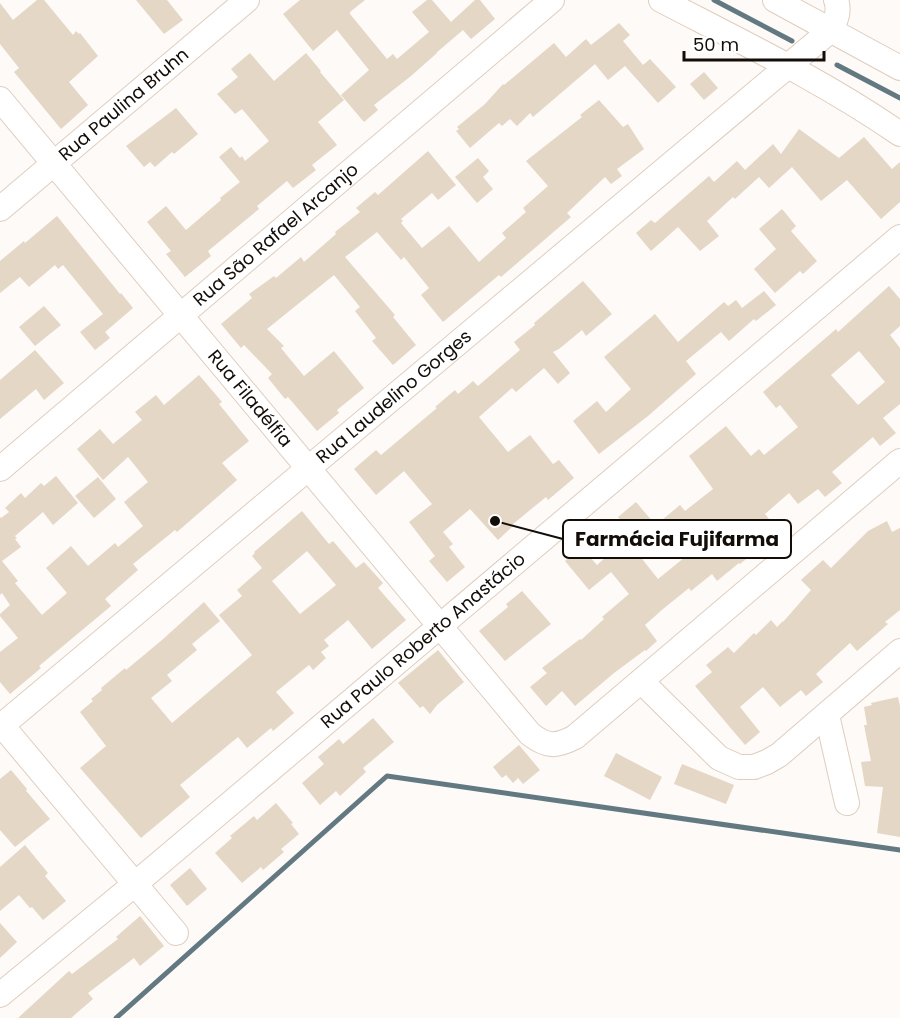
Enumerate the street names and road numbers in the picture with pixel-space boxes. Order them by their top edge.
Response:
street label: Rua Paulina Bruhn [53,42,194,166]
street label: Rua São Rafael Arcanjo [188,157,364,312]
street label: Rua Laudelino Gorges [310,324,477,469]
street label: Rua Filadélfia [202,344,298,452]
street label: Rua Paulo Roberto Anastácio [315,546,530,734]

